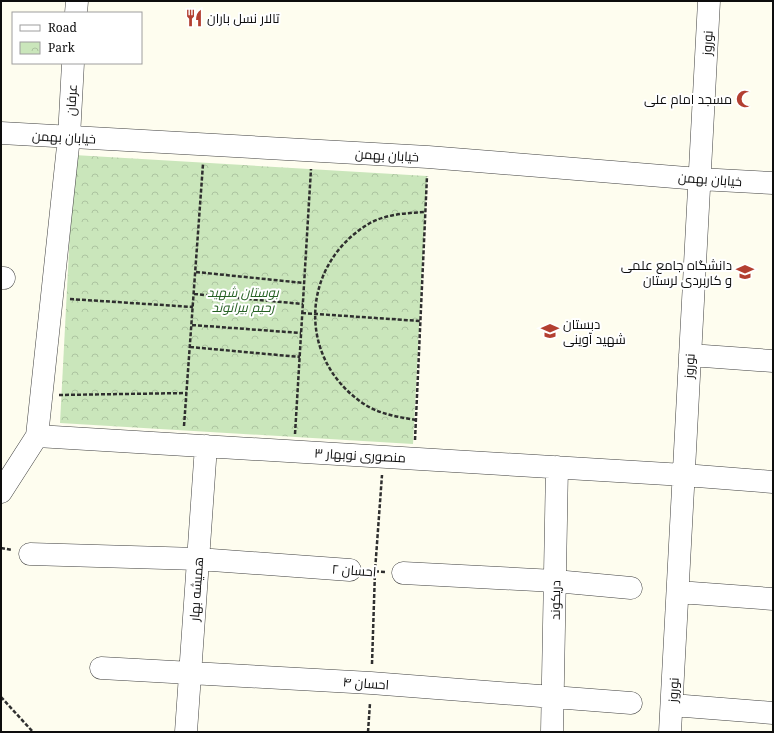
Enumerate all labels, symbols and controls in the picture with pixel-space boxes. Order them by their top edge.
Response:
restaurant icon: تالار نسل باران [184,8,204,28]
place label: تالار نسل باران [207,9,280,27]
legend [12,12,142,64]
text: Road [48,19,78,36]
street label: نوروز [697,30,717,57]
text: Park [48,39,76,56]
street label: عرفان [61,84,81,116]
mosque icon: مسجد امام علی [735,89,755,109]
place label: مسجد امام علی [644,90,732,109]
street label: خیابان بهمن [32,126,96,148]
street label: خیابان بهمن [355,144,419,166]
street label: خیابان بهمن [677,168,743,190]
place label: دانشگاه جامع علمی و کاربردی لرستان [621,256,732,289]
school or university icon: دانشگاه جامع علمی و کاربردی لرستان [735,262,755,282]
park label: بوستان شهید رحیم بیرانوند [207,283,280,317]
place label: دبستان شهید آوینی [563,315,626,348]
school or university icon: دبستان شهید آوینی [540,321,560,341]
street label: نوروز [679,353,699,380]
street label: منصوری نوبهار ۳ [314,444,406,466]
street label: همیشه بهار [185,556,207,623]
street label: احسان ۲ [331,559,377,581]
street label: دریکوند [546,580,564,620]
street label: احسان ۴ [342,672,390,694]
street label: نوروز [663,677,683,704]

